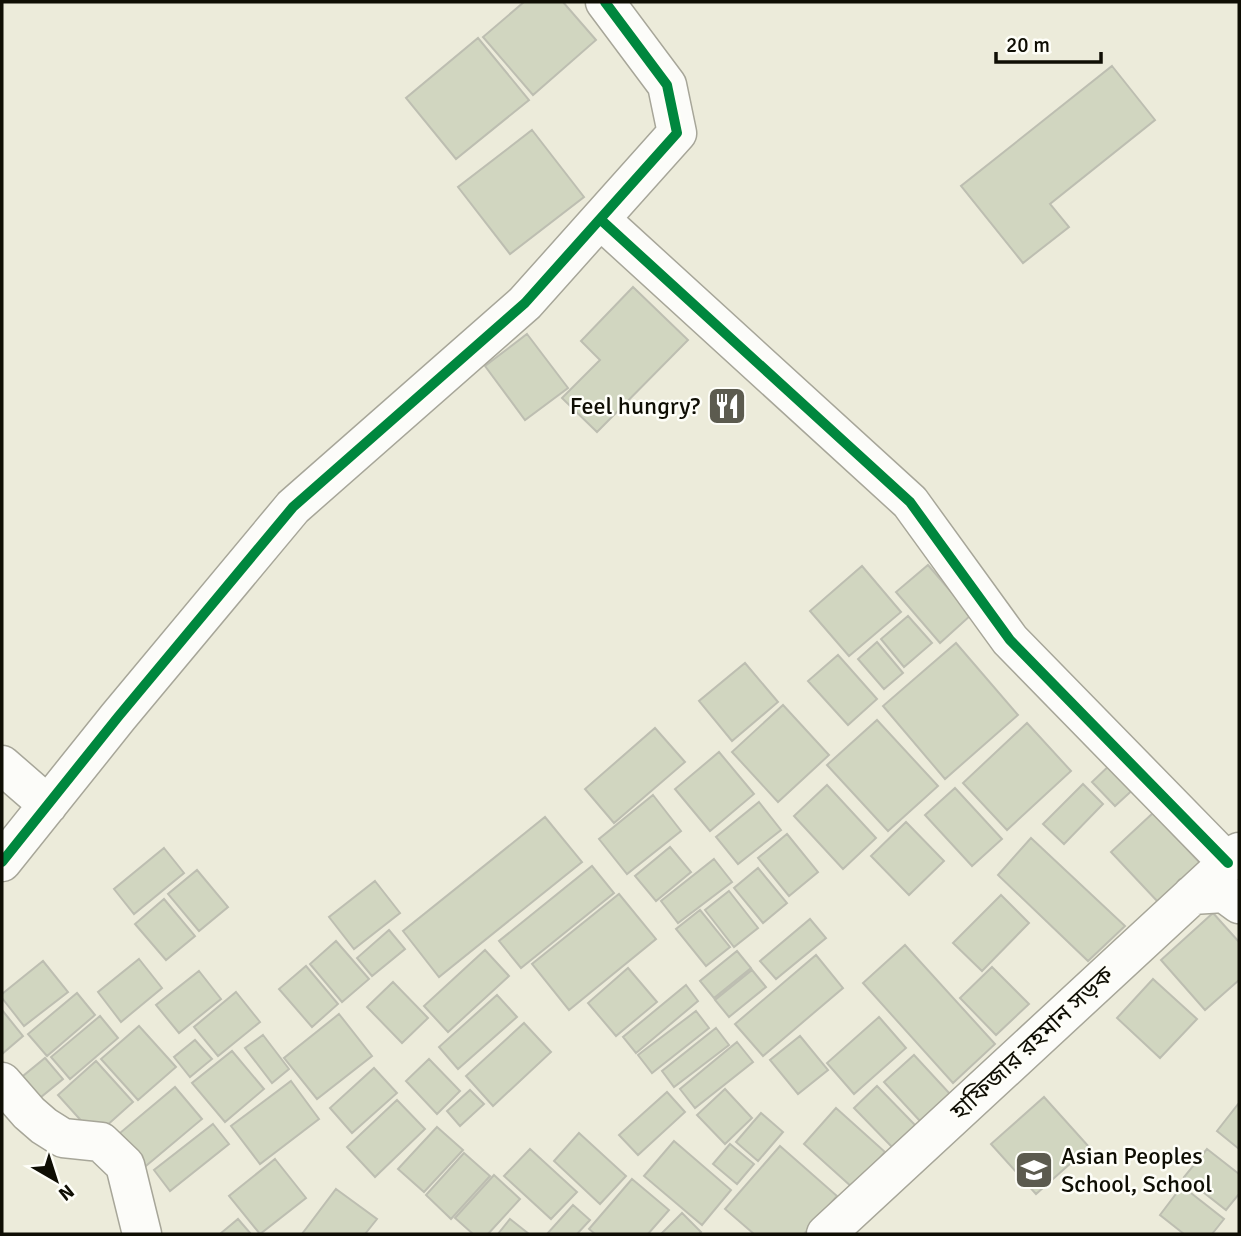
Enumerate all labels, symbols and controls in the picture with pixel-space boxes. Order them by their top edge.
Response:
scale bar [996,21,1101,65]
text: 20 m [1006,32,1050,58]
restaurant icon: Feel hungry? [706,385,748,427]
place label: Feel hungry? [570,391,700,421]
street label: হাফিজার রহমান সড়ক [944,959,1120,1127]
place label: Asian Peoples School, School [1061,1141,1212,1199]
north arrow [21,1145,91,1215]
school or university icon: Asian Peoples School, School [1013,1149,1055,1191]
text: N [53,1179,79,1206]

